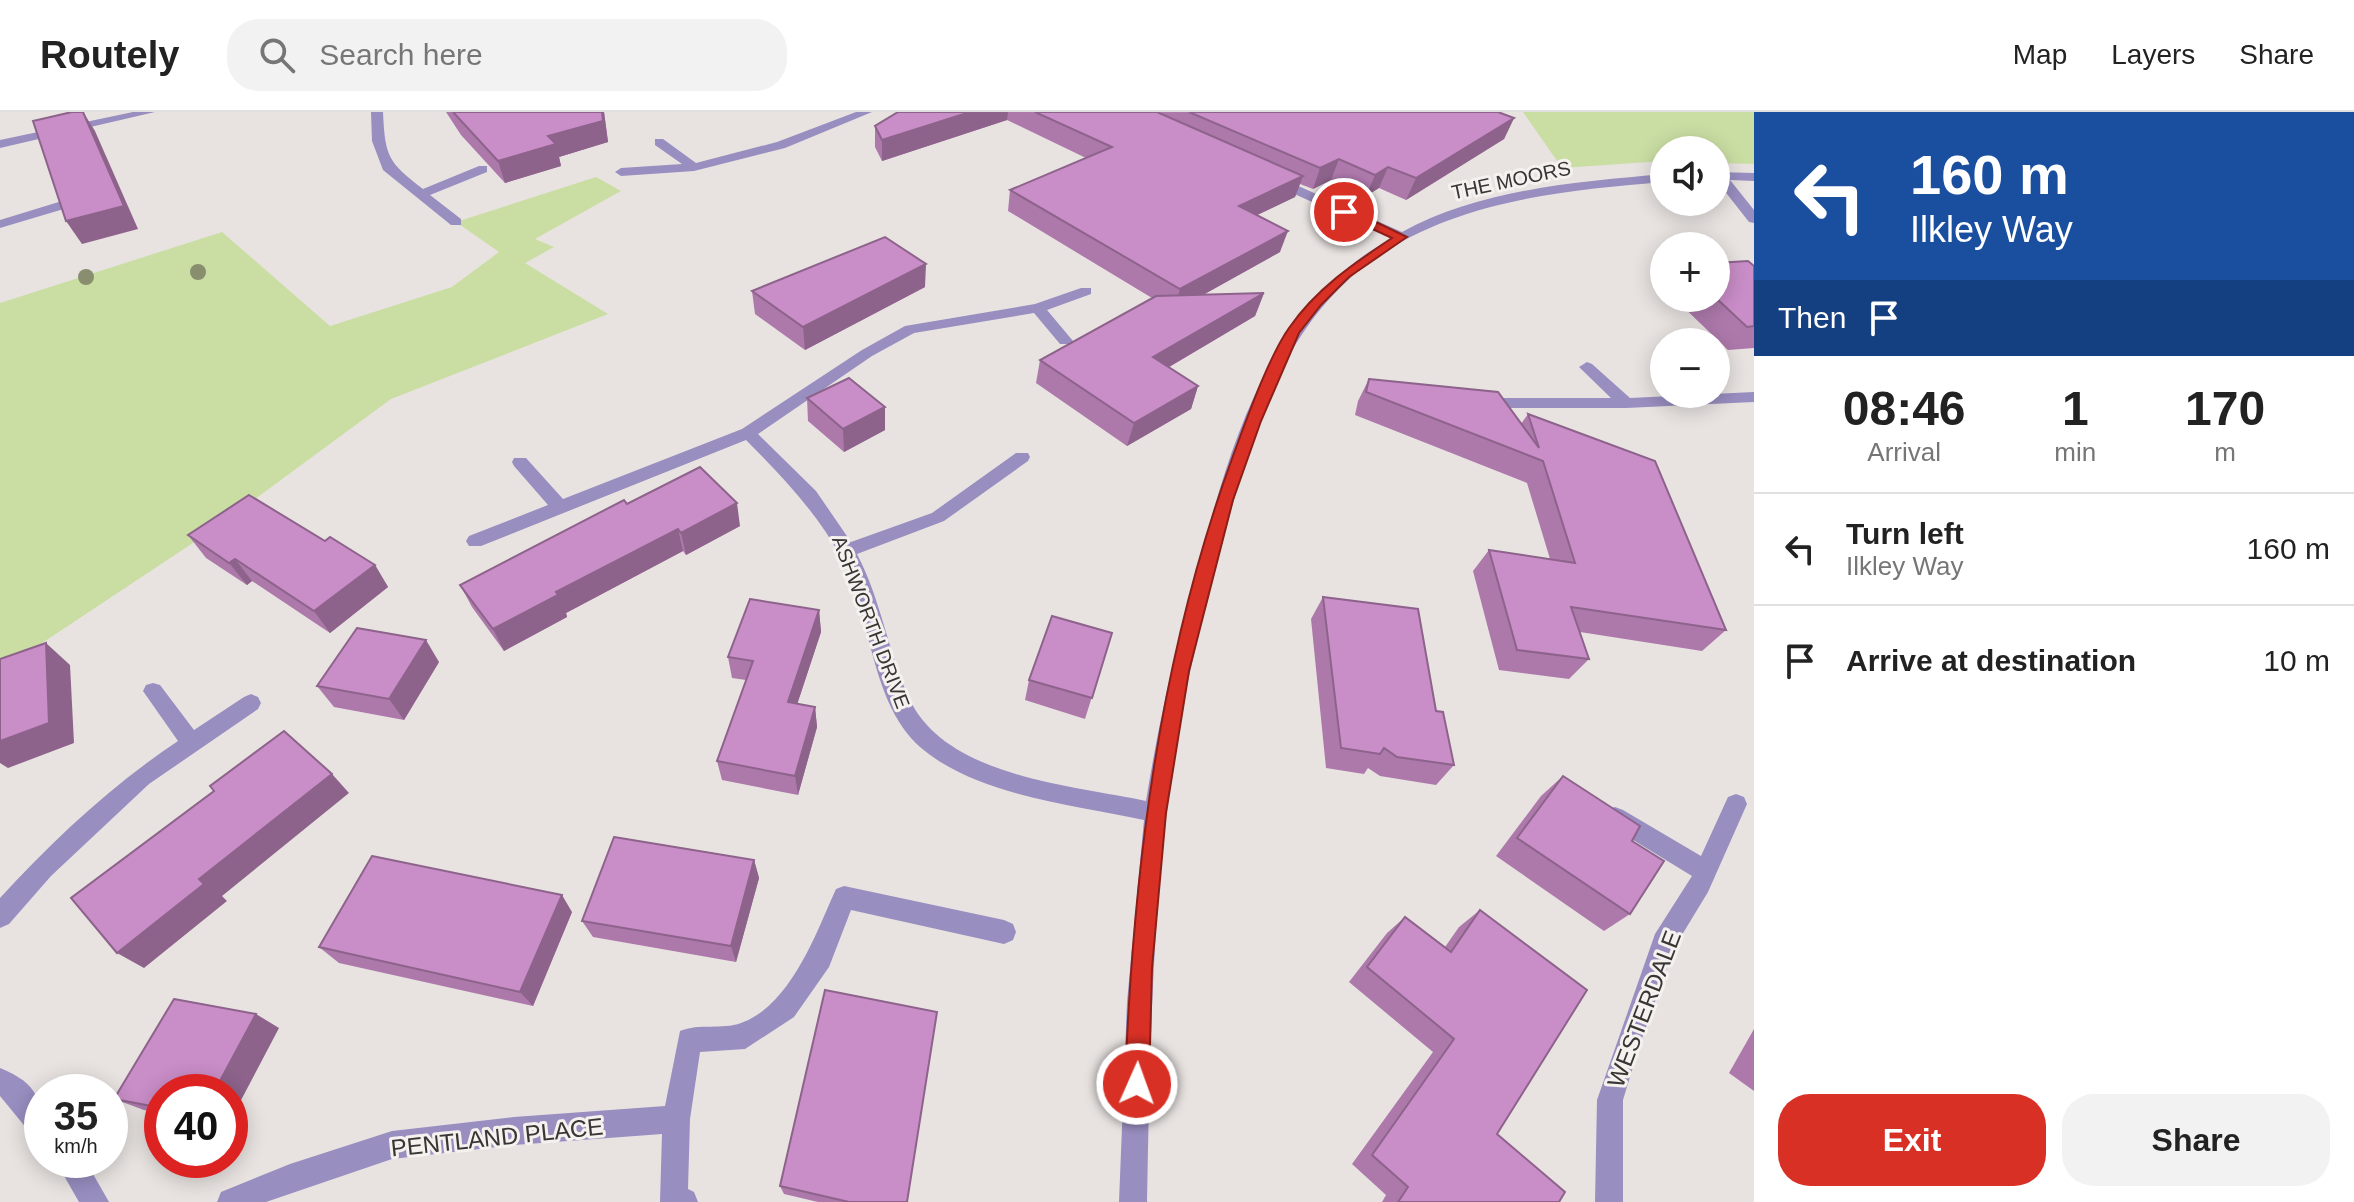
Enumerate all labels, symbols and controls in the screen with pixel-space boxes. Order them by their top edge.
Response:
search box [227,19,787,91]
icon: search [255,33,299,77]
text: Routely [40,34,179,76]
text: Search here [319,38,483,71]
text: Map [2013,39,2067,70]
text: Layers [2111,39,2195,70]
text: Share [2239,39,2314,70]
map controls [1650,136,1730,408]
button: sound [1650,136,1730,216]
text: 160 m [1910,143,2069,206]
icon: left [1778,144,1882,248]
street label: THE MOORS [1449,157,1573,203]
pin [1310,178,1378,246]
icon: arrive [1322,190,1366,234]
text: Ilkley Way [1910,209,2073,250]
button: + [1650,232,1730,312]
icon: arrive [1862,296,1906,340]
text: Then [1778,301,1846,334]
button: − [1650,328,1730,408]
text: 08:46 [1843,382,1966,435]
text: 1 [2062,382,2089,435]
text: 170 [2185,382,2265,435]
text: Arrival [1867,437,1941,467]
text: min [2054,437,2096,467]
text: m [2214,437,2236,467]
text: Turn left [1846,517,1964,550]
icon: left [1778,527,1822,571]
text: 160 m [2247,532,2330,565]
street label: ASHWORTH DRIVE [828,533,914,711]
text: Ilkley Way [1846,551,1964,581]
icon: arrive [1778,639,1822,683]
text: Arrive at destination [1846,644,2136,677]
text: 10 m [2263,644,2330,677]
street label: WESTERDALE [1602,927,1686,1091]
position arrow [1095,1042,1179,1126]
speed limit sign: 40 [144,1074,248,1178]
text: 35 [54,1094,98,1138]
button: Exit [1778,1094,2046,1186]
button: Share [2062,1094,2330,1186]
street label: PENTLAND PLACE [389,1112,605,1162]
text: km/h [54,1135,98,1157]

